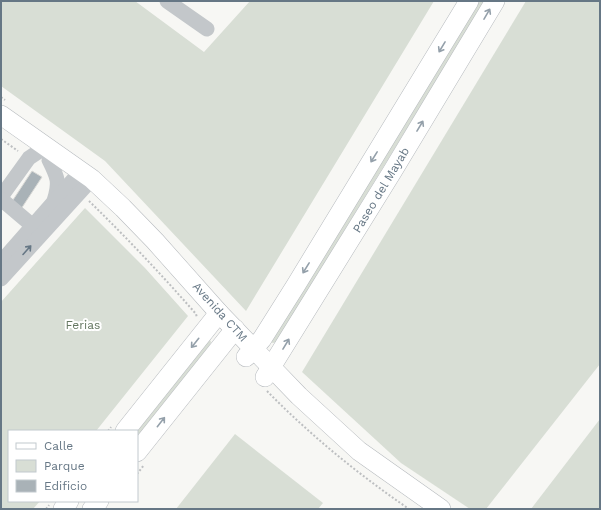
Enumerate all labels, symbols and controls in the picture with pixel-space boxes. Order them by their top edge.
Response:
one-way arrow [483,9,491,21]
one-way arrow [438,41,446,53]
one-way arrow [416,120,424,132]
street label: Paseo del Mayab [350,145,412,235]
one-way arrow [370,151,378,163]
one-way arrow [22,246,31,256]
one-way arrow [302,262,310,274]
street label: Avenida CTM [190,279,250,345]
park label: Ferias [66,318,100,332]
one-way arrow [191,338,199,349]
one-way arrow [283,338,291,350]
one-way arrow [157,416,165,427]
legend [8,430,138,502]
text: Calle [44,439,73,453]
text: Parque [44,459,85,473]
text: Edificio [44,479,87,493]

